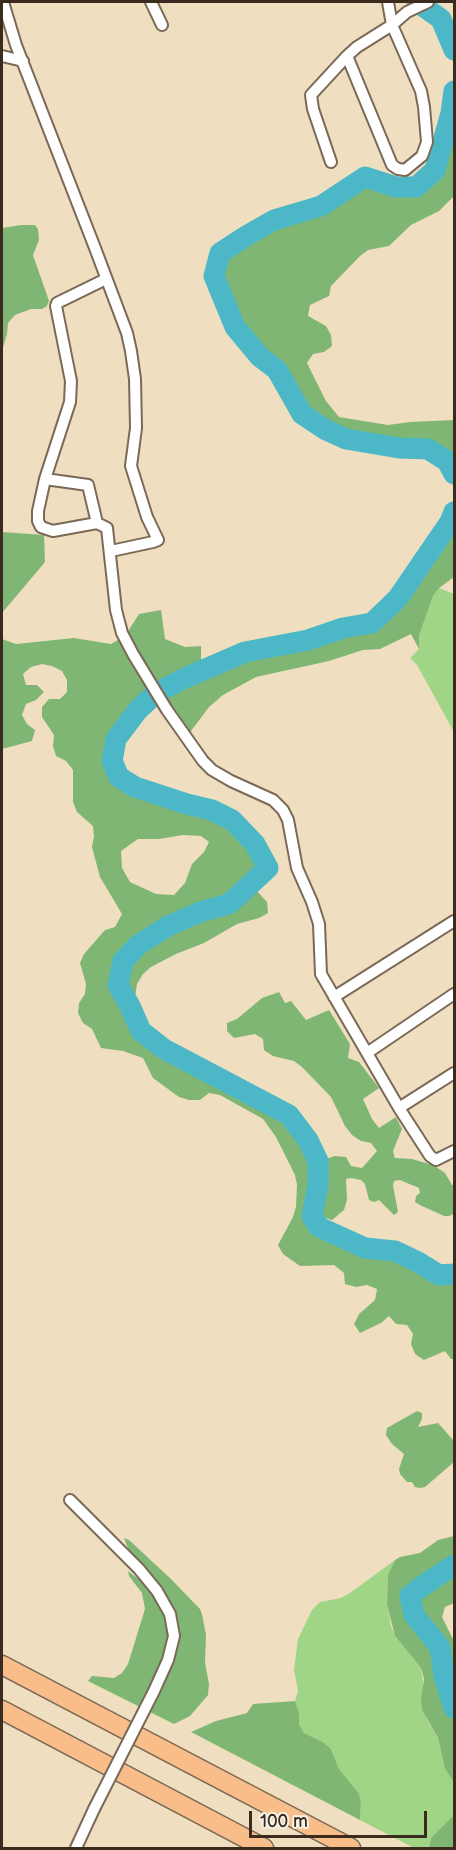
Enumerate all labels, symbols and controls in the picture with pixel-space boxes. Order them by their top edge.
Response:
scale bar [252,1799,430,1837]
text: 100 m [260,1811,308,1832]

